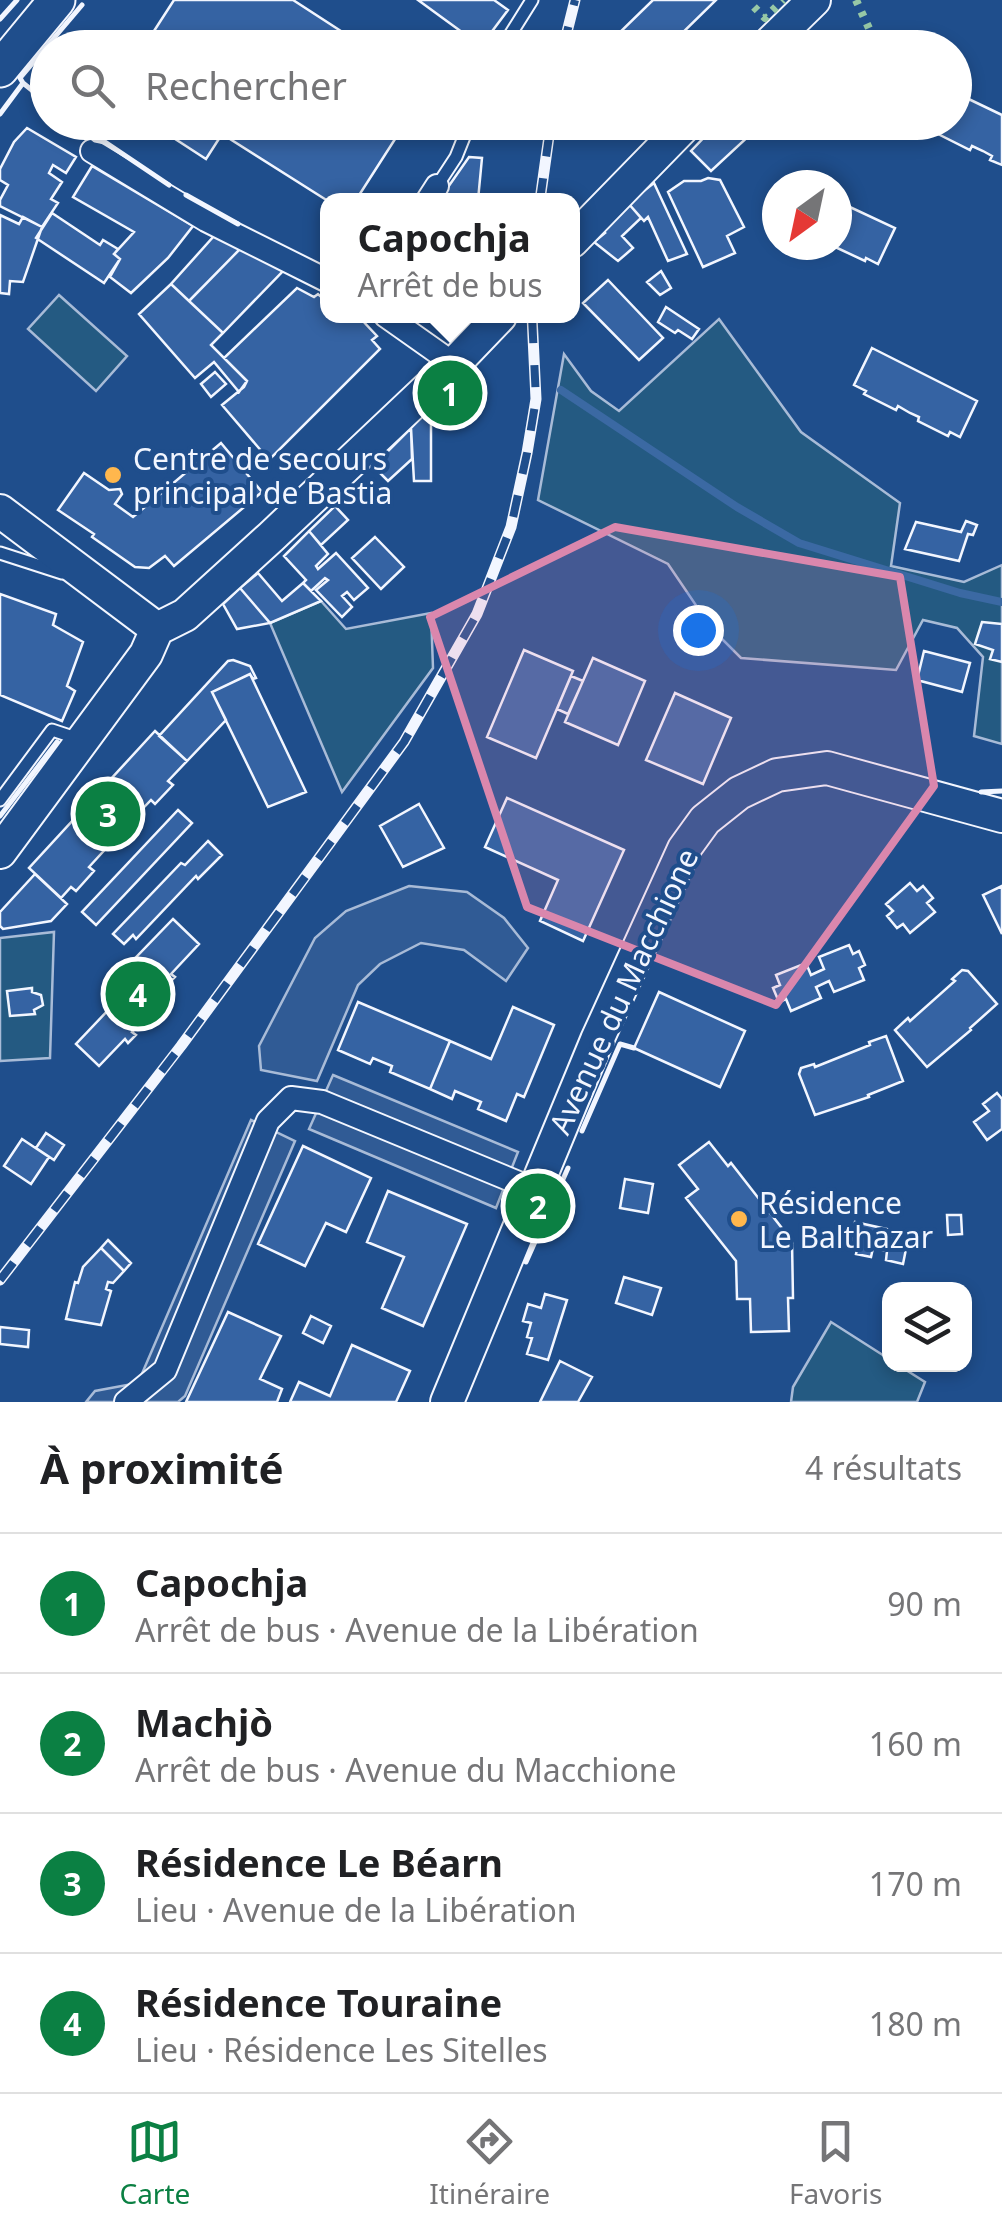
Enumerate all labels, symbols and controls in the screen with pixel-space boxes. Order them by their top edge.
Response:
search box [30,30,972,140]
icon: search [65,58,120,113]
text: Rechercher [145,59,347,111]
north arrow [762,170,852,260]
popup [320,193,580,323]
text: Capochja [358,211,531,263]
text: Arrêt de bus [358,263,543,306]
pin: 1 [418,356,482,430]
place label: Centre de secours principal de Bastia [133,438,392,513]
marker: Centre de secours principal de Bastia [102,464,124,486]
your location [673,605,724,656]
pin: 3 [76,776,140,852]
street label: Avenue du Macchione [539,842,707,1140]
pin: 4 [106,956,170,1032]
pin: 2 [506,1168,570,1244]
place label: Résidence Le Balthazar [759,1182,933,1257]
marker: Résidence Le Balthazar [728,1208,750,1230]
map controls [882,1282,972,1372]
button: layers [882,1282,972,1372]
text: À proximité [40,1439,284,1496]
text: 4 résultats [805,1446,962,1489]
text: Capochja [135,1556,308,1608]
text: 1 [63,1582,82,1625]
text: 90 m [887,1582,962,1625]
text: Arrêt de bus · Avenue de la Libération [135,1608,699,1651]
text: Machjò [135,1696,273,1748]
text: 2 [63,1722,82,1765]
text: 160 m [869,1722,962,1765]
text: Arrêt de bus · Avenue du Macchione [135,1748,677,1791]
text: Résidence Le Béarn [135,1836,503,1888]
text: 3 [63,1862,82,1905]
text: 170 m [869,1862,962,1905]
text: Lieu · Avenue de la Libération [135,1888,577,1931]
text: Résidence Touraine [135,1976,502,2028]
text: 4 [63,2002,82,2045]
text: 180 m [869,2002,962,2045]
text: Lieu · Résidence Les Sitelles [135,2028,548,2071]
tab: Carte [119,2114,190,2212]
tab: Itinéraire [429,2114,550,2212]
tab: Favoris [789,2114,883,2212]

